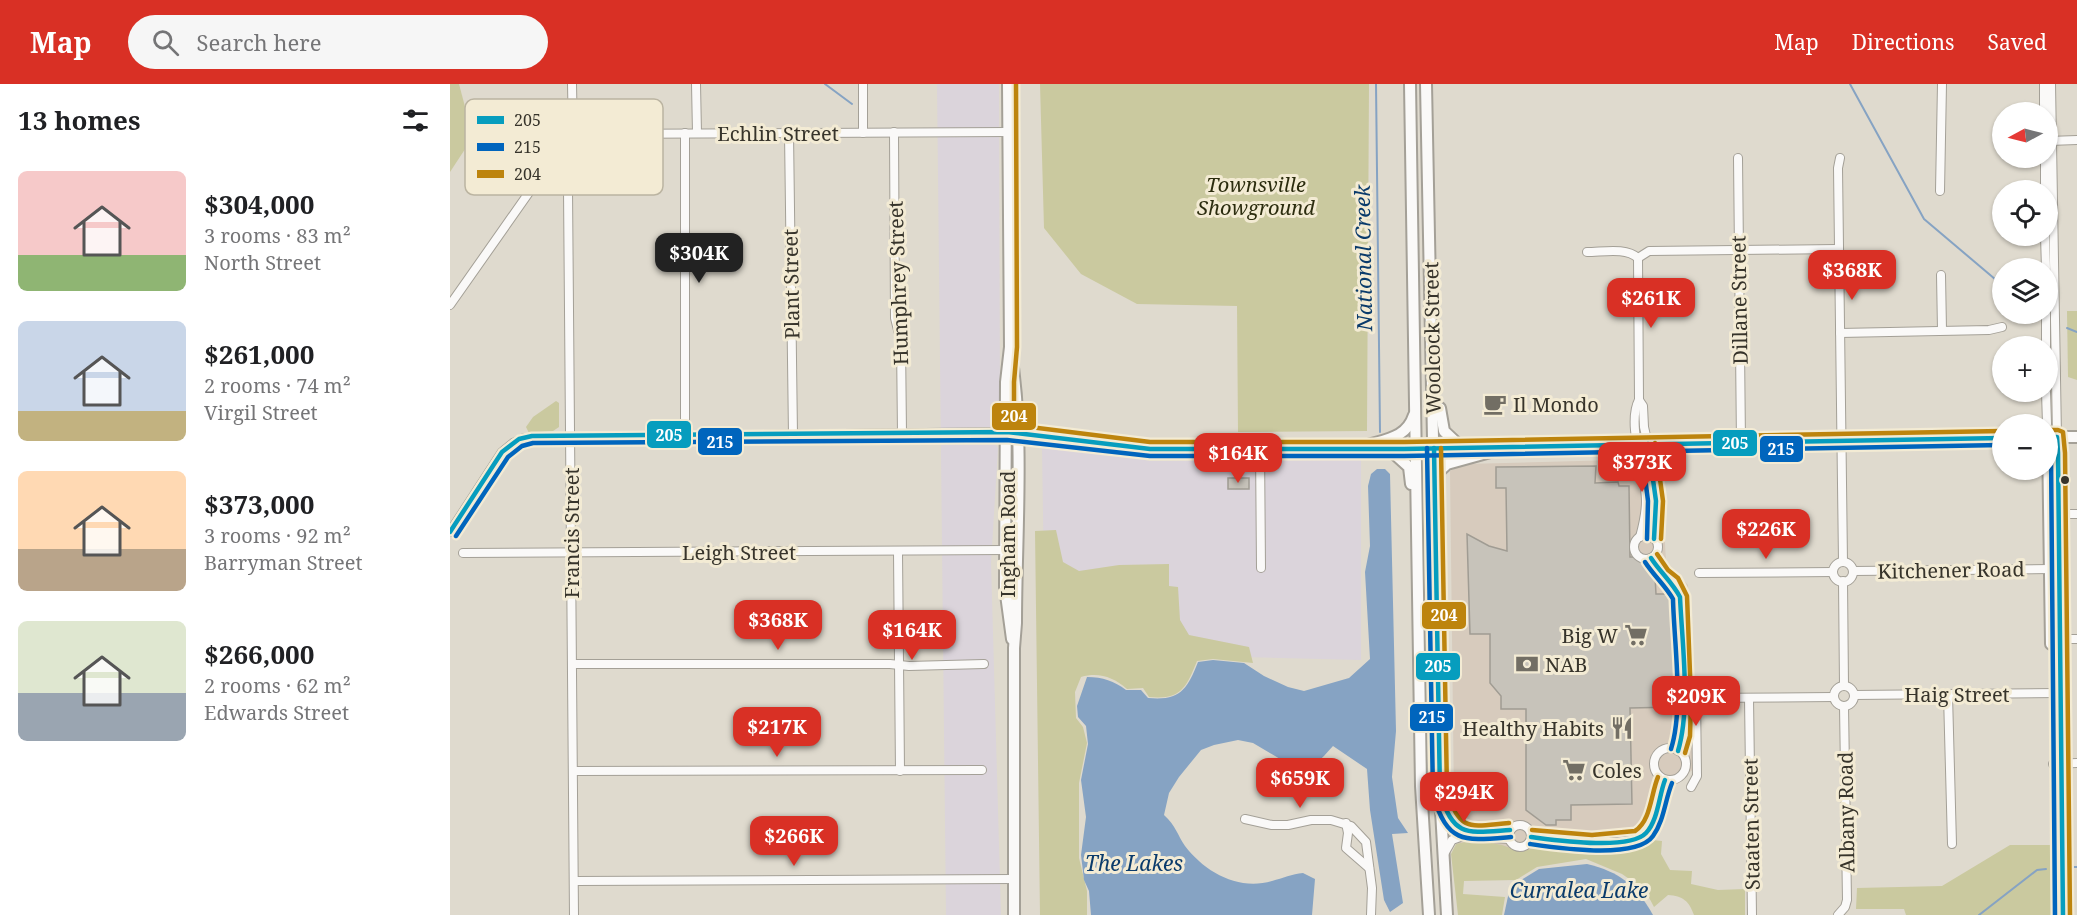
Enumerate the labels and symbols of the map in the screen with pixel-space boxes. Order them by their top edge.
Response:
legend [465,99,663,195]
north arrow [1992,102,2058,168]
text: 205 [514,109,541,131]
street label: Echlin Street [717,120,839,147]
text: 215 [514,136,541,158]
text: 204 [514,163,541,185]
park label: Townsville Showground [1197,171,1315,221]
water label: National Creek [1348,184,1378,332]
street label: Humphrey Street [882,200,914,366]
street label: Plant Street [777,229,805,339]
pin: $304K [657,233,741,284]
street label: Dillane Street [1724,235,1754,365]
pin: $368K [1810,250,1894,301]
street label: Woolcock Street [1417,261,1447,415]
pin: $261K [1609,278,1693,329]
cafe icon: Il Mondo [1482,391,1508,417]
place label: Il Mondo [1513,391,1599,418]
line badge: 204 [991,402,1037,431]
text: 204 [1000,405,1028,427]
line badge: 205 [646,420,692,449]
text: 205 [655,424,683,446]
line badge: 215 [697,427,743,456]
line badge: 205 [1712,429,1758,457]
text: 215 [706,431,734,453]
text: 205 [1721,432,1749,454]
pin: $164K [1196,433,1280,484]
line badge: 215 [1759,435,1804,463]
text: 215 [1767,438,1795,460]
pin: $373K [1600,442,1684,493]
street label: Francis Street [558,467,585,599]
street label: Ingham Road [994,470,1021,598]
unlabelled marker [2059,474,2071,486]
pin: $226K [1724,509,1808,560]
street label: Leigh Street [682,539,796,566]
street label: Kitchener Road [1877,555,2025,585]
pin: $368K [736,600,820,651]
line badge: 204 [1421,601,1467,630]
text: 204 [1430,604,1458,626]
pin: $164K [870,610,954,661]
place label: Big W [1562,622,1618,649]
supermarket icon: Big W [1623,622,1649,648]
bank icon: NAB [1514,651,1540,677]
place label: NAB [1545,651,1587,678]
line badge: 205 [1415,652,1461,681]
text: 205 [1424,655,1452,677]
pin: $209K [1654,676,1738,727]
street label: Haig Street [1904,681,2010,708]
line badge: 215 [1409,703,1454,732]
text: 215 [1418,706,1446,728]
pin: $217K [735,707,819,758]
place label: Healthy Habits [1462,715,1604,742]
restaurant icon: Healthy Habits [1609,715,1635,741]
street label: Albany Road [1831,751,1861,873]
supermarket icon: Coles [1561,757,1587,783]
place label: Coles [1592,757,1642,784]
pin: $659K [1258,758,1342,809]
street label: Staaten Street [1736,758,1766,890]
pin: $294K [1422,772,1506,823]
pin: $266K [752,816,836,867]
water label: The Lakes [1085,849,1183,877]
water label: Curralea Lake [1510,876,1648,904]

